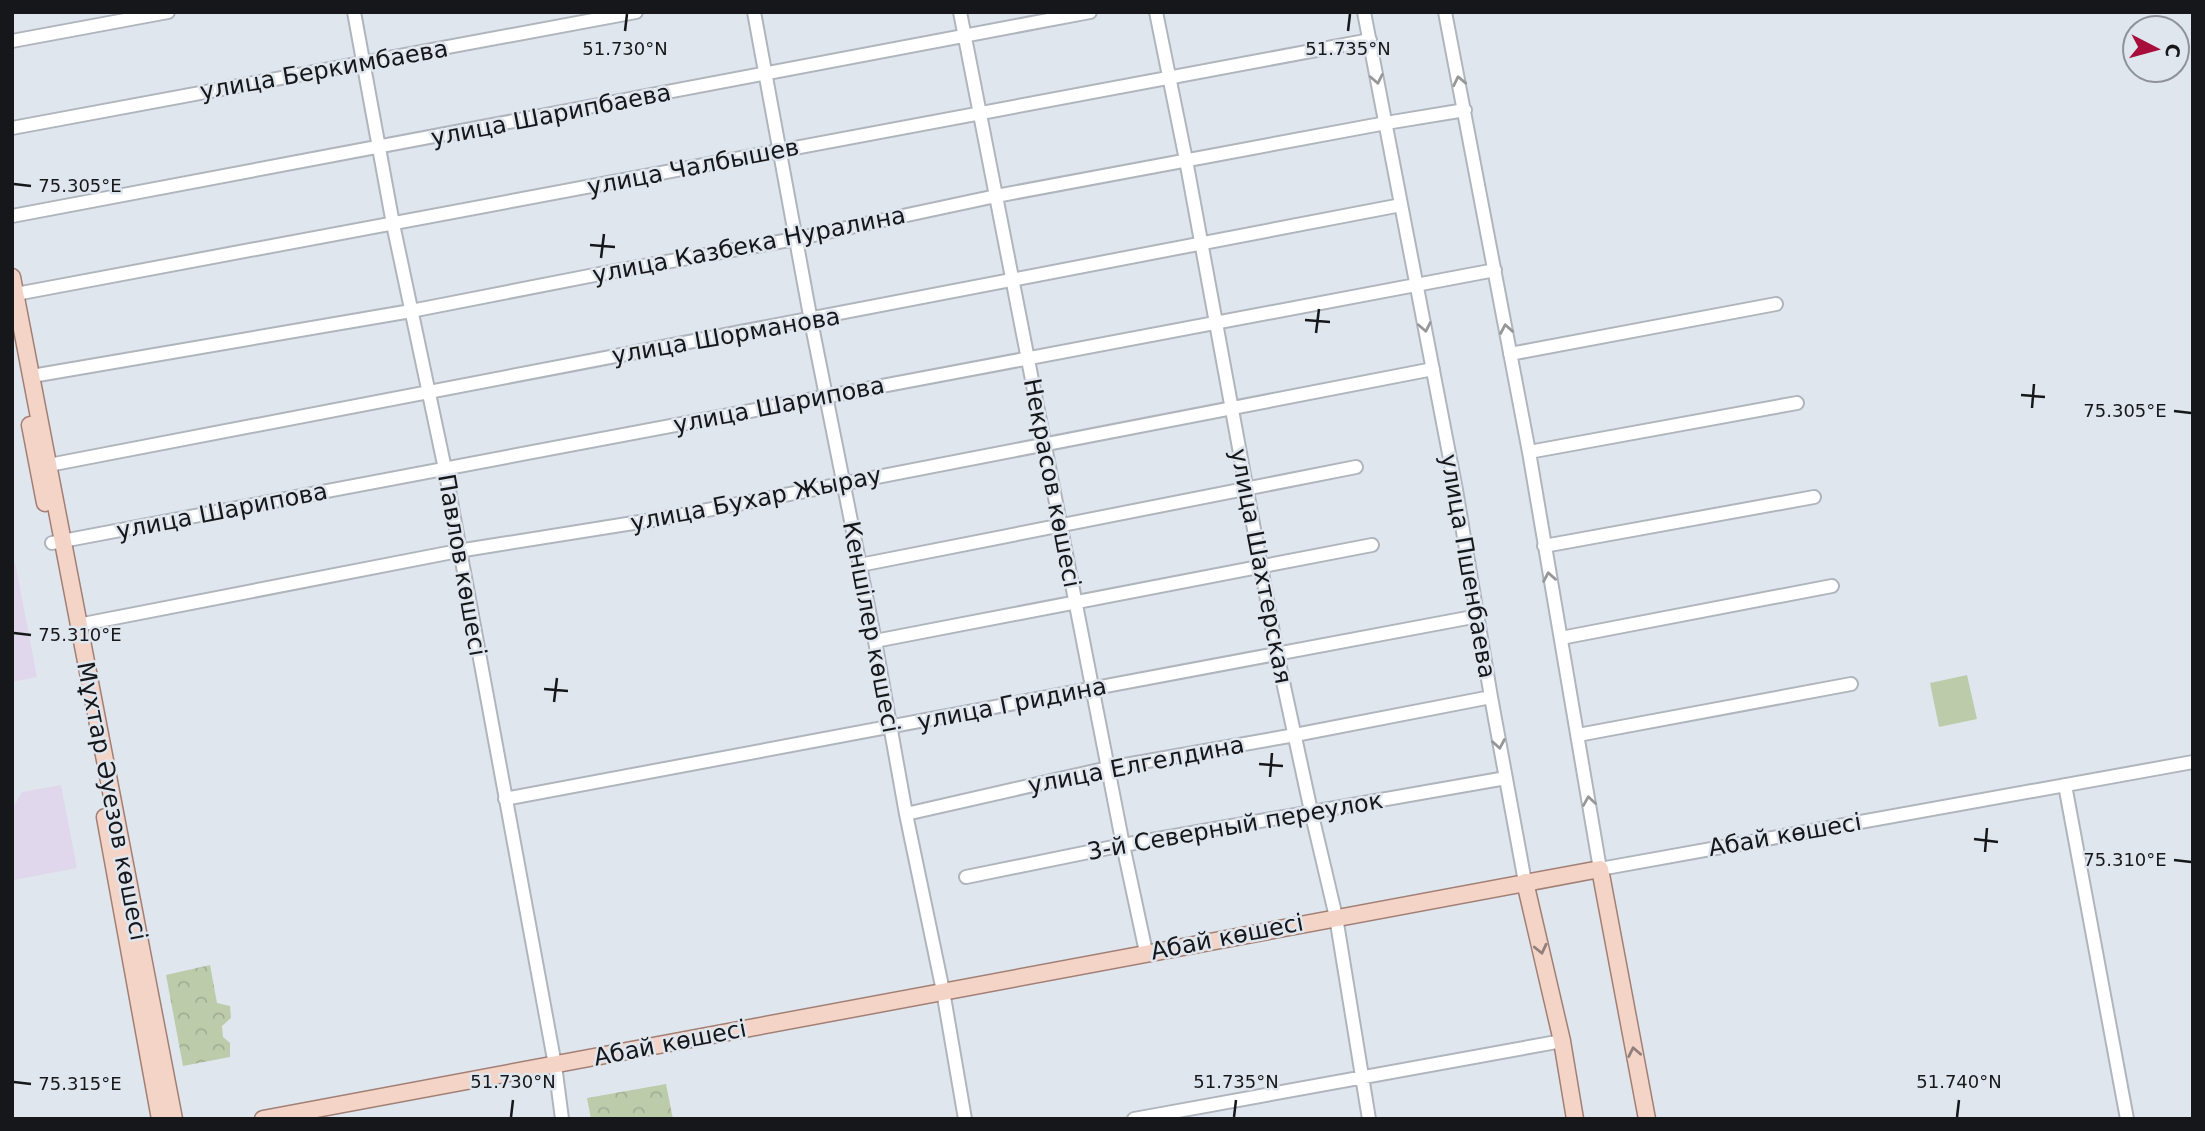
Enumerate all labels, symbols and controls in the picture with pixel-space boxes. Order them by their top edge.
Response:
north arrow [2121,14,2191,84]
street label: улица Беркимбаева [198,34,450,106]
text: 51.730°N [582,38,668,59]
text: 51.735°N [1305,38,1391,59]
text: С [2161,43,2185,59]
one-way arrow [1369,73,1384,85]
one-way arrow [1453,75,1468,87]
street label: улица Шарипбаева [429,78,673,152]
street label: улица Чалбышев [585,133,801,201]
text: 75.305°E [38,175,122,196]
street label: улица Казбека Нуралина [590,201,908,289]
street label: улица Шорманова [610,302,842,370]
one-way arrow [1417,321,1432,333]
one-way arrow [1499,323,1514,335]
street label: улица Шарипова [671,371,887,439]
street label: Некрасов көшесі [1018,376,1086,590]
text: 75.305°E [2083,400,2167,421]
street label: улица Шахтерская [1224,446,1298,686]
street label: улица Пшенбаева [1434,452,1502,680]
street label: улица Бухар Жырау [628,461,884,537]
street label: Павлов көшесі [432,472,492,658]
street label: улица Шарипова [114,477,330,545]
street label: Кеншілер көшесі [837,519,905,735]
one-way arrow [1542,571,1557,583]
text: 75.310°E [38,624,122,645]
street label: Мұхтар Әуезов көшесі [71,659,153,943]
street label: улица Гридина [915,672,1109,736]
street label: улица Елгелдина [1026,730,1246,800]
one-way arrow [1491,738,1506,750]
street label: 3-й Северный переулок [1085,786,1385,866]
one-way arrow [1582,795,1597,807]
street label: Абай көшесі [1706,808,1864,862]
text: 75.310°E [2083,849,2167,870]
street label: Абай көшесі [1148,908,1306,966]
one-way arrow [1532,943,1547,955]
street label: Абай көшесі [591,1014,749,1072]
one-way arrow [1627,1046,1642,1058]
text: 51.730°N [470,1071,556,1092]
text: 51.735°N [1193,1071,1279,1092]
text: 51.740°N [1916,1071,2002,1092]
text: 75.315°E [38,1073,122,1094]

